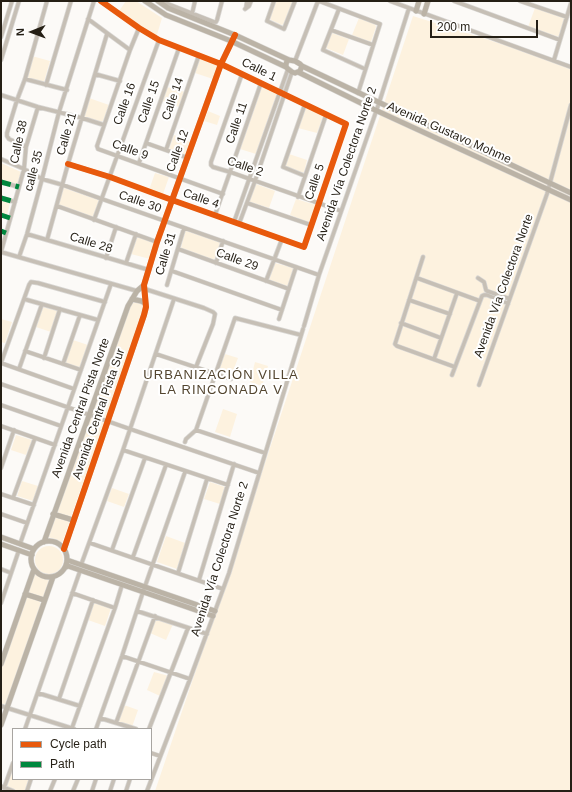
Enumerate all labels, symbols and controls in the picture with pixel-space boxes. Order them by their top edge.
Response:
north arrow [12,12,52,52]
scale bar [432,12,540,38]
text: 200 m [437,20,470,34]
text: N [14,28,26,36]
street label: Calle 1 [239,55,279,85]
street label: Calle 14 [159,76,187,122]
street label: Calle 15 [135,79,163,125]
street label: Calle 16 [111,81,139,127]
street label: Avenida Vía Colectora Norte 2 [314,85,380,243]
street label: Avenida Gustavo Mohme [385,99,513,167]
street label: Calle 11 [223,100,251,146]
street label: Calle 21 [54,111,80,157]
street label: Calle 38 [7,119,31,165]
street label: Calle 12 [164,128,192,174]
street label: Calle 9 [110,137,150,163]
street label: calle 35 [22,149,46,193]
street label: Calle 2 [225,154,265,180]
street label: Calle 5 [302,162,328,202]
street label: Calle 4 [181,186,221,212]
street label: Calle 30 [117,188,163,216]
street label: Avenida Vía Colectora Norte [471,212,537,360]
street label: Calle 28 [68,230,114,256]
street label: Calle 31 [153,231,179,277]
street label: Calle 29 [214,246,260,274]
street label: Avenida Central Pista Norte [49,336,113,480]
street label: Avenida Central Pista Sur [70,347,128,481]
district label: URBANIZACIÓN VILLA LA RINCONADA V [143,367,299,398]
street label: Avenida Vía Colectora Norte 2 [188,480,252,638]
legend [12,728,152,780]
text: Cycle path [50,737,107,751]
text: Path [50,757,75,771]

